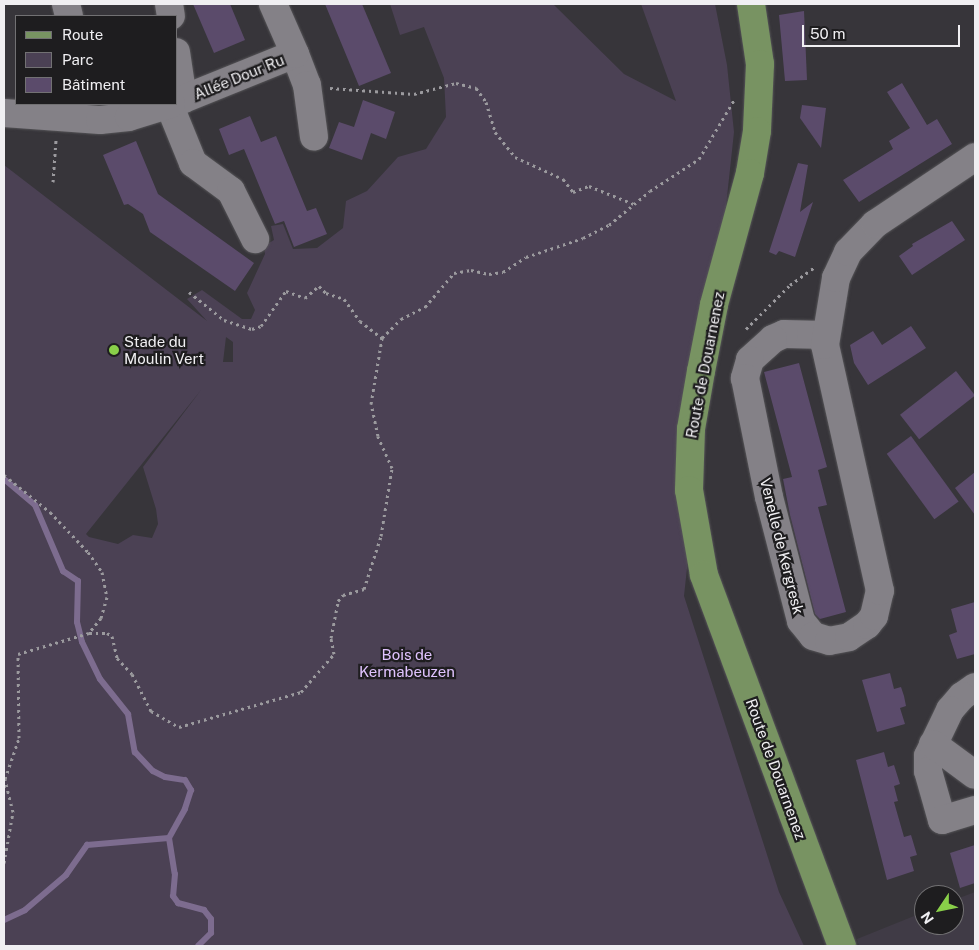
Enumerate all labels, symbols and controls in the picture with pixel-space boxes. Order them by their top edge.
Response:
legend [15,15,178,105]
scale bar [804,15,962,47]
text: 50 m [810,25,845,42]
text: Route [62,26,103,43]
text: Parc [62,51,94,68]
street label: Allée Dour Ru [191,51,287,103]
text: Bâtiment [62,76,125,93]
street label: Route de Douarnenez [682,290,728,440]
place label: Stade du Moulin Vert [124,332,204,367]
marker: Stade du Moulin Vert [108,344,120,356]
street label: Venelle de Kergresk [756,476,808,616]
park label: Bois de Kermabeuzen [359,645,455,680]
street label: Route de Douarnenez [742,696,810,842]
north arrow [914,885,964,935]
text: N [918,909,937,927]

